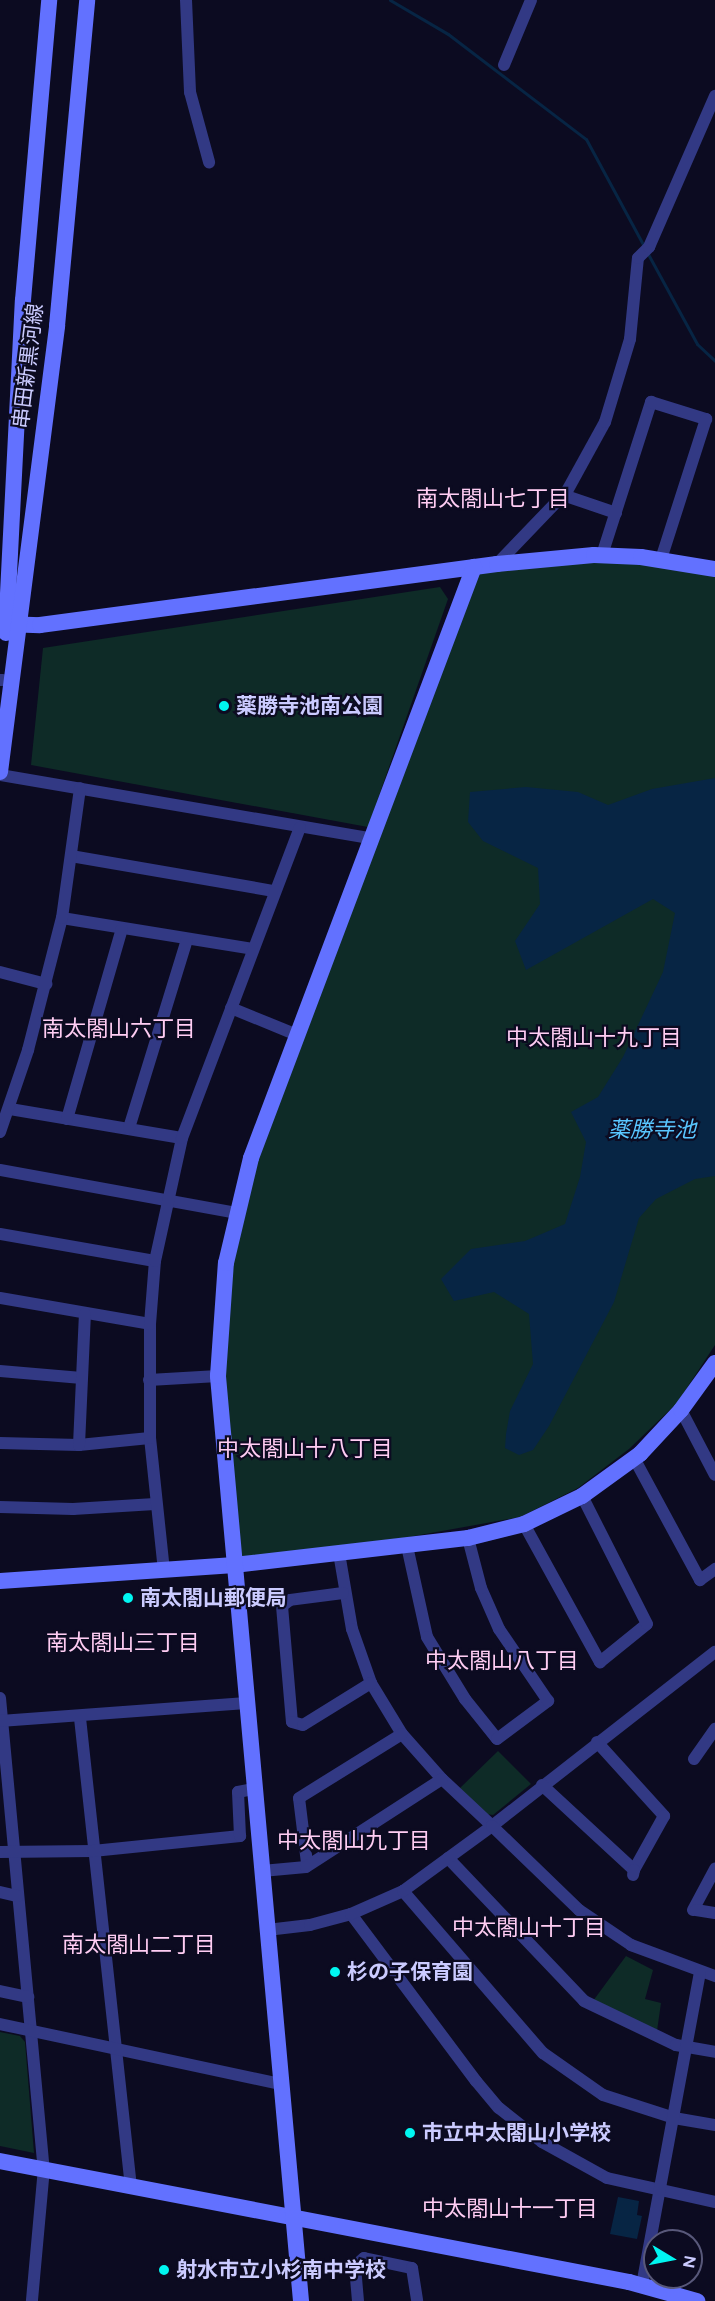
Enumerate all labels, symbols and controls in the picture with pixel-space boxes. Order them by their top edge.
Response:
street label: 串田新黒河線 [8,302,48,430]
district label: 南太閤山七丁目 [416,486,570,512]
place label: 薬勝寺池南公園 [236,693,383,719]
marker: 薬勝寺池南公園 [217,699,231,713]
district label: 南太閤山六丁目 [42,1016,196,1042]
district label: 中太閤山十九丁目 [506,1025,682,1051]
water label: 薬勝寺池 [608,1117,696,1143]
district label: 中太閤山十八丁目 [217,1436,393,1462]
place label: 南太閤山郵便局 [140,1585,287,1611]
marker: 南太閤山郵便局 [121,1591,135,1605]
district label: 南太閤山三丁目 [46,1630,200,1656]
district label: 中太閤山八丁目 [425,1648,579,1674]
district label: 中太閤山九丁目 [277,1828,431,1854]
district label: 中太閤山十丁目 [452,1915,606,1941]
district label: 南太閤山二丁目 [62,1932,216,1958]
place label: 杉の子保育園 [347,1959,473,1985]
marker: 杉の子保育園 [328,1965,342,1979]
place label: 市立中太閤山小学校 [422,2120,611,2146]
marker: 市立中太閤山小学校 [403,2126,417,2140]
district label: 中太閤山十一丁目 [422,2196,598,2222]
north arrow [643,2229,703,2289]
text: N [679,2254,700,2270]
place label: 射水市立小杉南中学校 [176,2257,386,2283]
marker: 射水市立小杉南中学校 [157,2263,171,2277]

